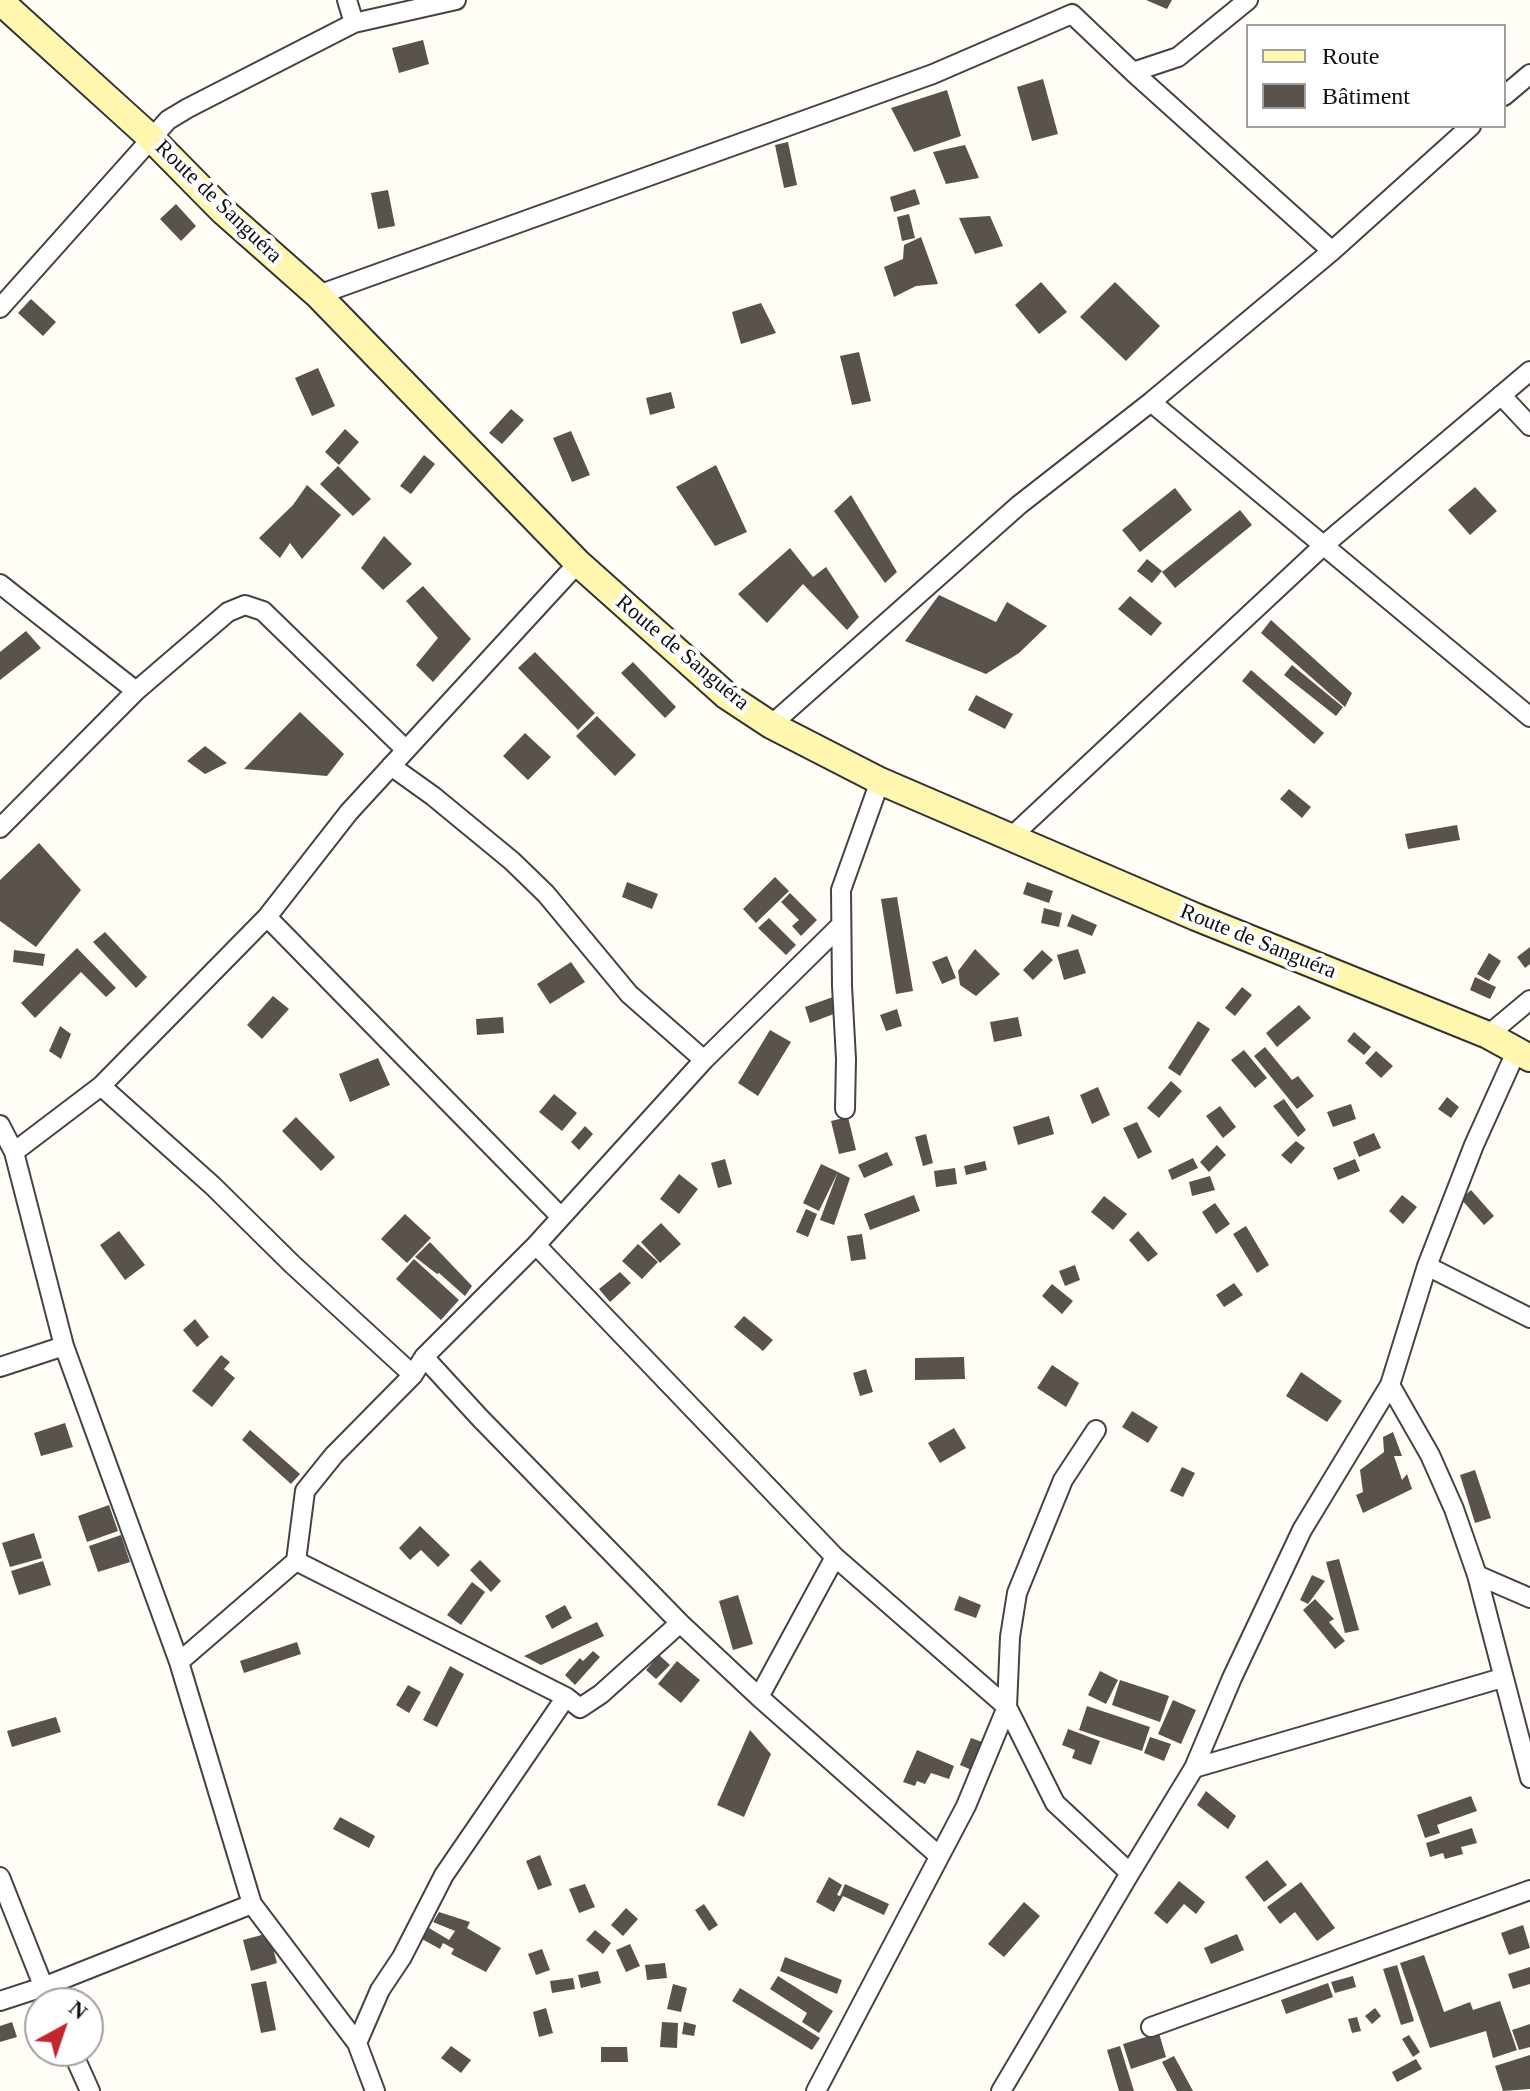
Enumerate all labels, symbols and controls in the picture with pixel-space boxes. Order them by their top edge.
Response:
legend [1246,24,1506,128]
text: Route [1322,43,1379,69]
text: Bâtiment [1322,83,1410,109]
street label: Route de Sanguéra [149,135,287,269]
street label: Route de Sanguéra [610,589,754,717]
street label: Route de Sanguéra [1176,899,1340,985]
north arrow [24,1987,104,2067]
text: N [64,1995,93,2024]

